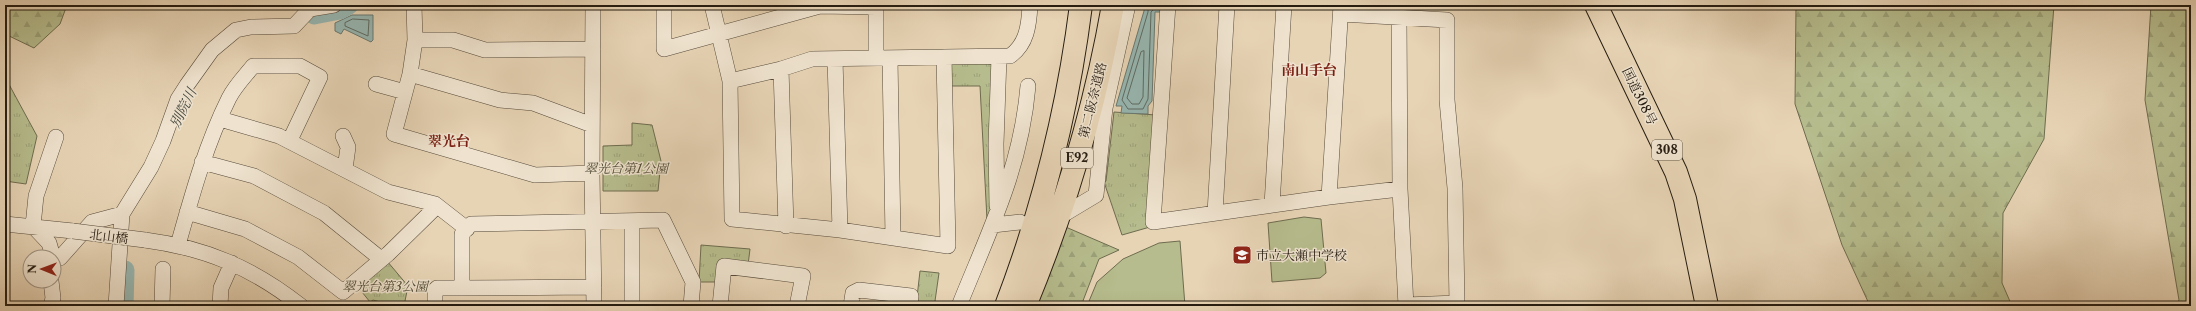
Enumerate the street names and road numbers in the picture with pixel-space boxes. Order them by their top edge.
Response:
street label: 第二阪奈道路 [1075,60,1109,140]
street label: 国道308号 [1619,65,1661,127]
road number: 308 [1652,140,1682,160]
road number: E92 [1061,148,1093,168]
street label: 北山橋 [89,226,129,246]

